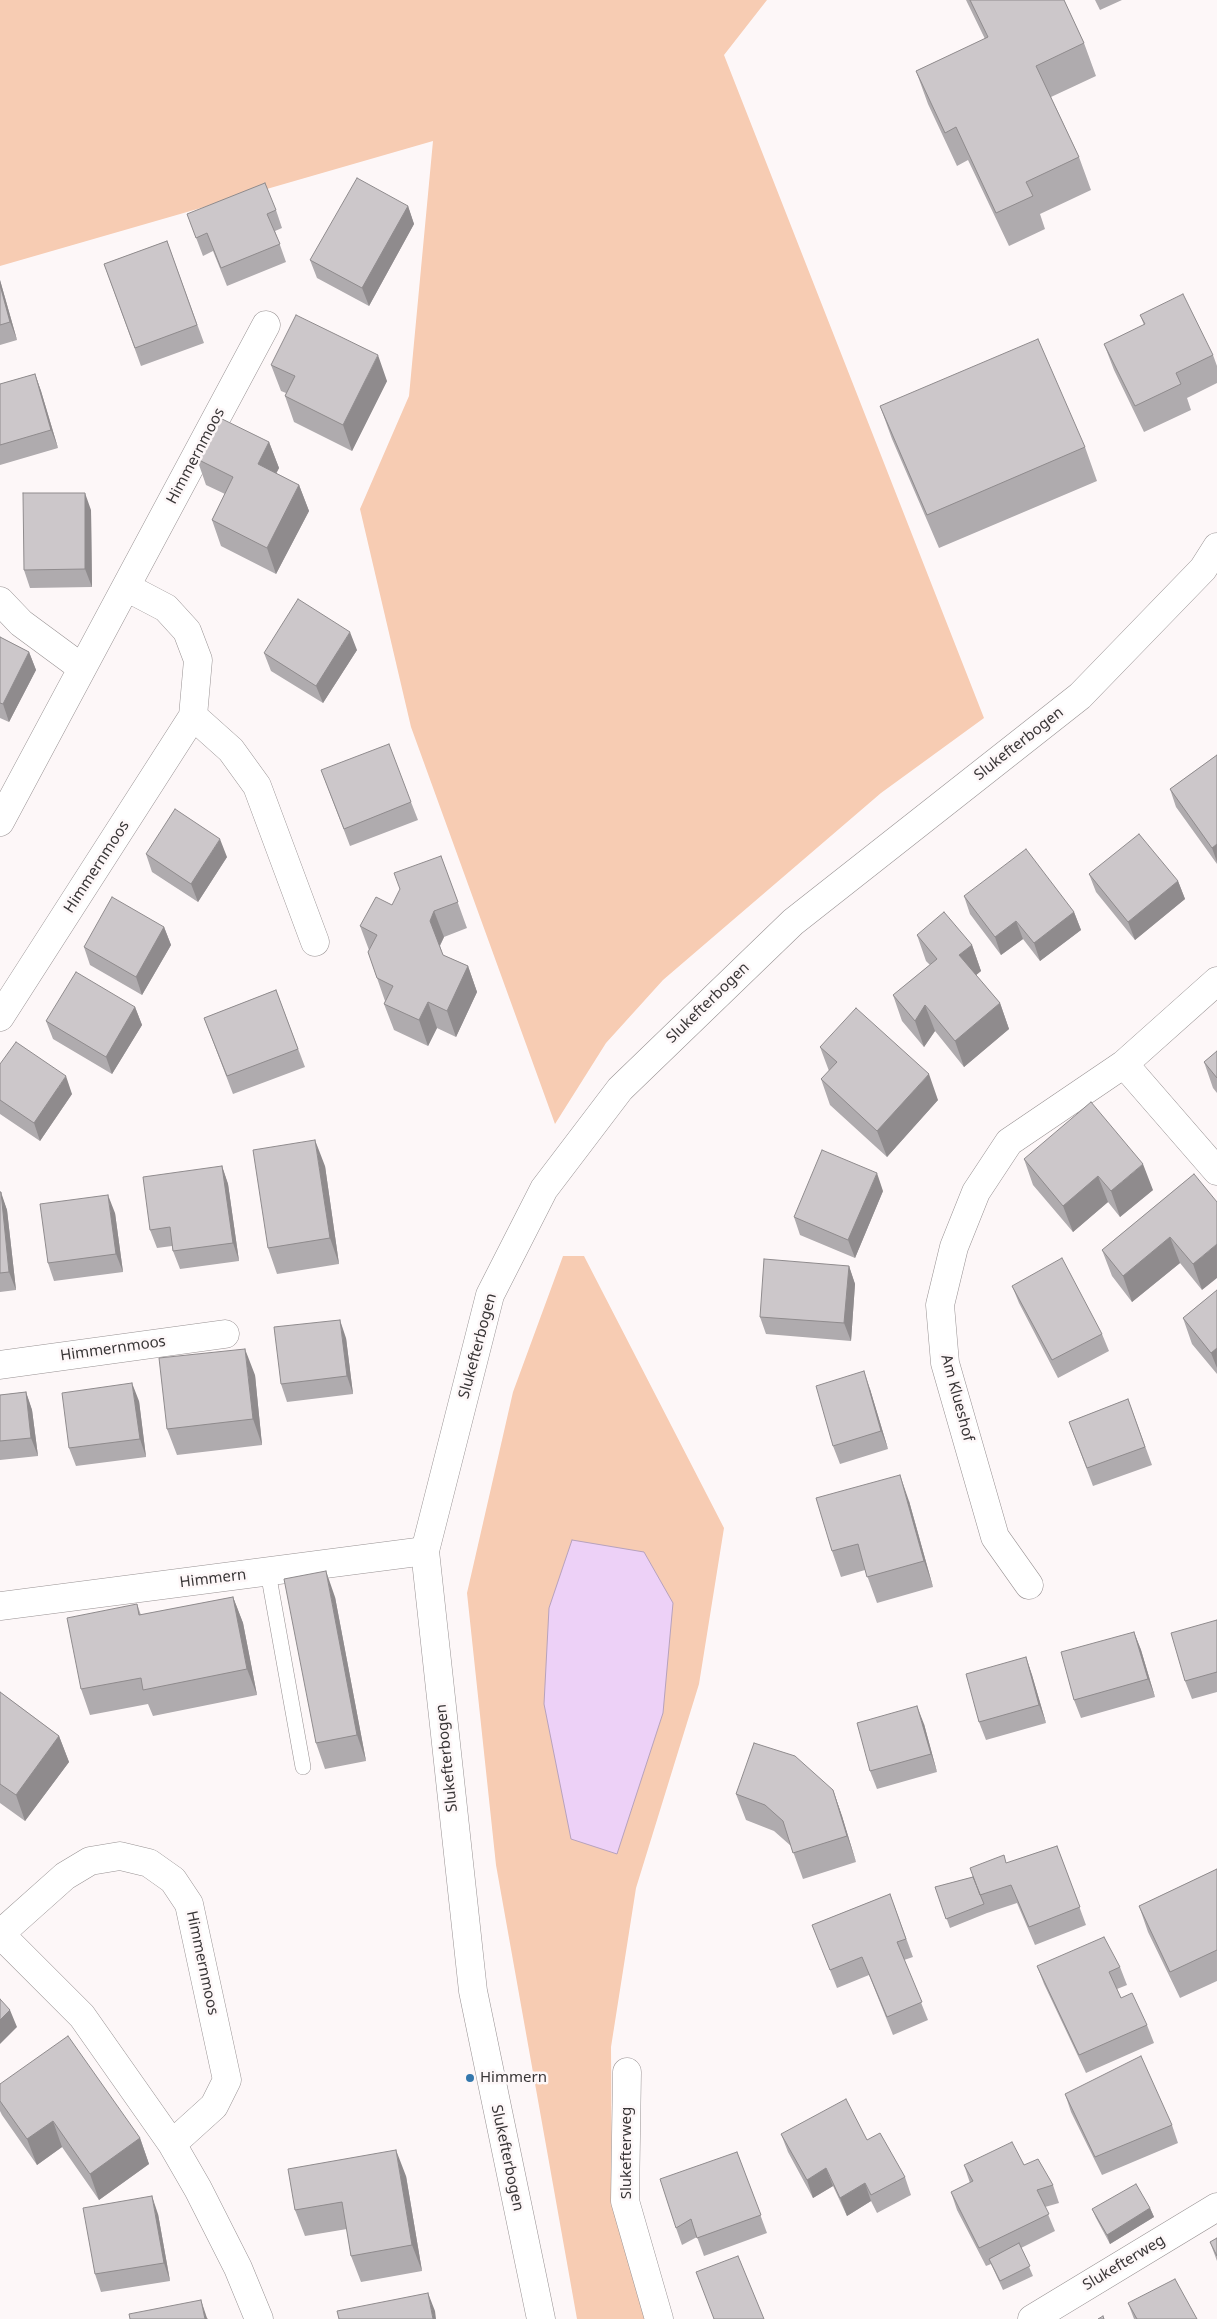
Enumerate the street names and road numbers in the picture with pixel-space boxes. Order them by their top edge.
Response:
street label: Himmernmoos [163,405,229,507]
street label: Slukefterbogen [971,704,1067,784]
street label: Himmernmoos [60,818,134,916]
street label: Slukefterbogen [663,959,753,1047]
street label: Slukefterbogen [455,1291,501,1401]
street label: Himmernmoos [59,1333,167,1365]
street label: Am Klueshof [937,1353,977,1443]
street label: Himmern [179,1566,247,1592]
street label: Slukefterbogen [432,1703,462,1813]
street label: Himmernmoos [182,1909,222,2017]
street label: Slukefterbogen [487,2103,527,2213]
street label: Slukefterweg [618,2107,636,2199]
street label: Slukefterweg [1080,2231,1168,2295]

